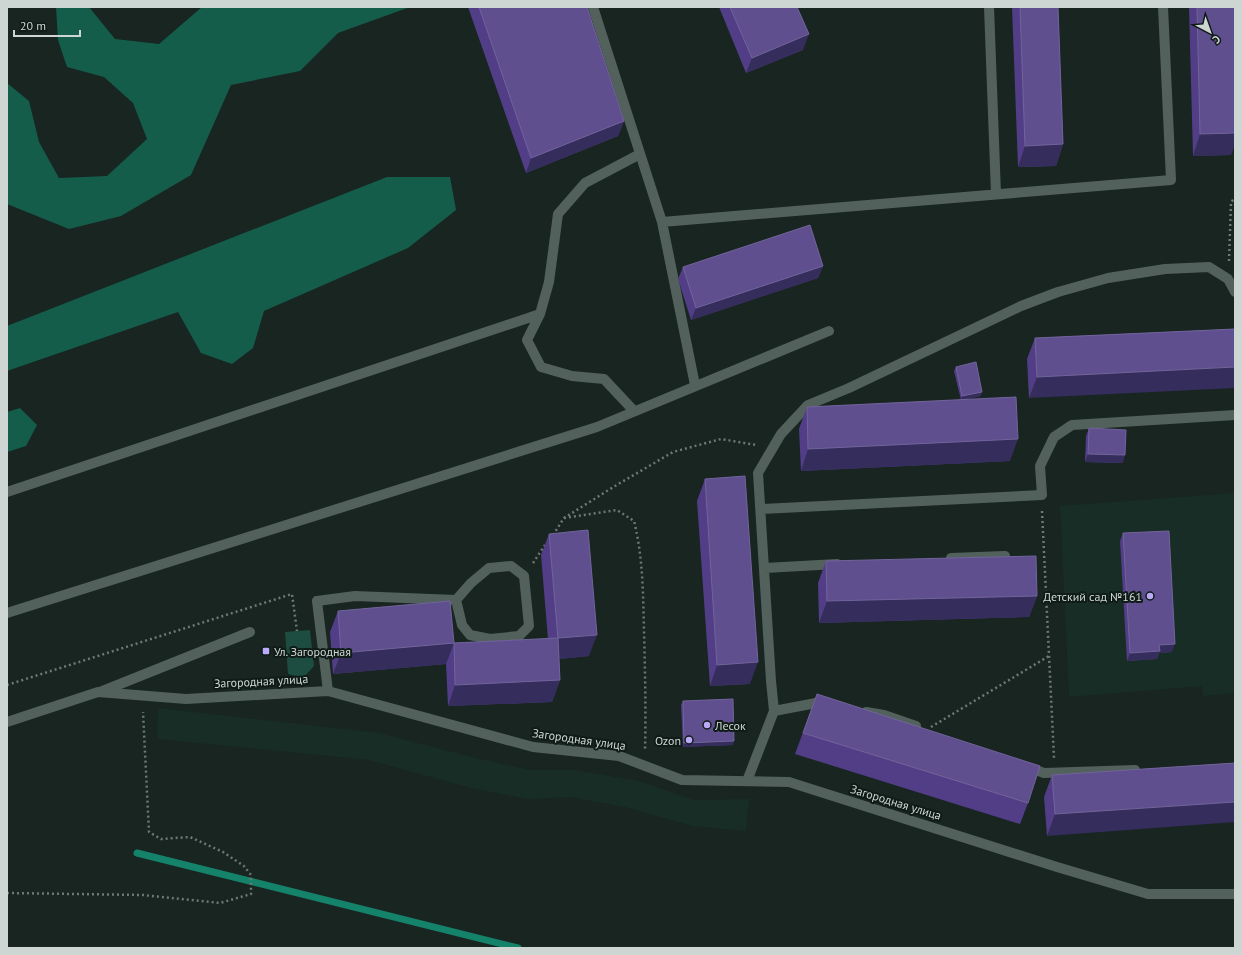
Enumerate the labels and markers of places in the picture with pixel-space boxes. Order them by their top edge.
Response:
place label: Детский сад №161 [1043,589,1142,604]
marker: Детский сад №161 [1145,591,1155,601]
place label: Ул. Загородная [274,644,351,659]
marker: Ул. Загородная [261,646,271,656]
place label: Лесок [714,718,746,733]
marker: Лесок [702,720,712,730]
place label: Ozon [655,733,681,748]
marker: Ozon [684,735,694,745]

